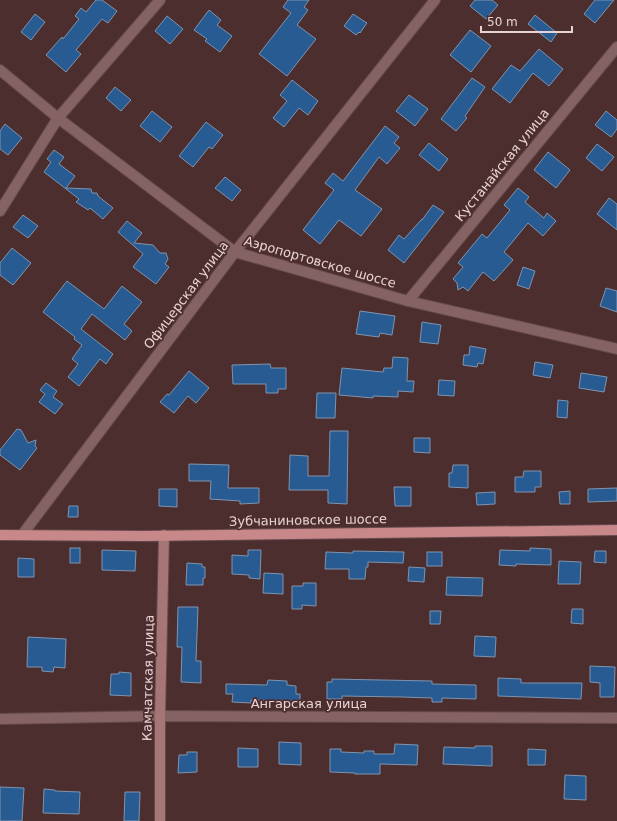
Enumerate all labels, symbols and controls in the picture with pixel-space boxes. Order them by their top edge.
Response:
scale bar [481,8,572,34]
text: 50 m [487,15,518,29]
street label: Кустанайская улица [452,106,552,224]
street label: Аэропортовское шоссе [242,233,398,291]
street label: Офицерская улица [141,238,231,352]
street label: Зубчаниновское шоссе [229,511,387,529]
street label: Камчатская улица [139,615,157,741]
street label: Ангарская улица [251,696,367,711]

